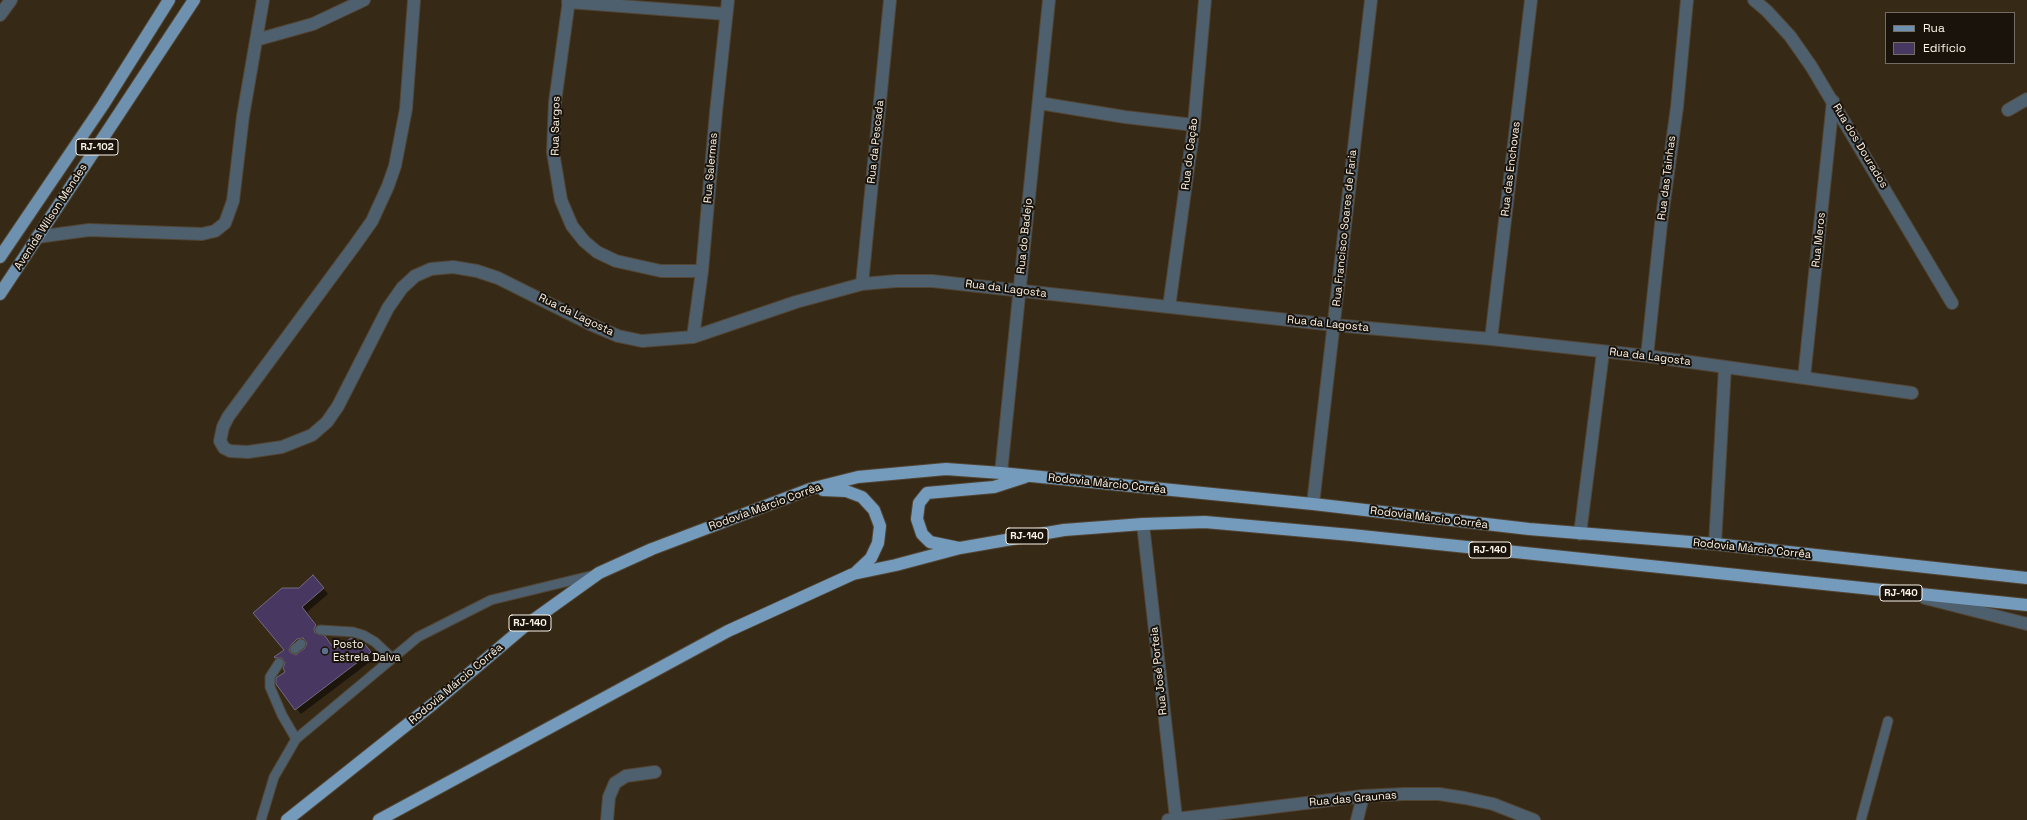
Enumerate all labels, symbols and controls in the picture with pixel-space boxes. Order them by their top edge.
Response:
legend [1885,12,2015,64]
text: Rua [1923,20,1945,36]
text: Edifício [1923,40,1966,56]
street label: Rua Sargos [549,96,563,156]
street label: Rua da Pescada [865,100,887,184]
street label: Rua dos Dourados [1830,101,1890,191]
street label: Rua do Cação [1179,117,1201,191]
street label: Rua das Enchovas [1499,121,1523,217]
street label: Rua Salermas [701,132,721,204]
street label: Rua das Tainhas [1655,135,1679,221]
road number: RJ-102 [76,139,118,155]
street label: Rua Francisco Soares de Faria [1330,149,1360,307]
street label: Avenida Wilson Mendes [12,161,90,273]
street label: Rua do Badejo [1014,197,1036,275]
street label: Rua Meros [1810,212,1828,268]
street label: Rua da Lagosta [964,277,1048,301]
street label: Rua da Lagosta [536,291,616,339]
street label: Rua da Lagosta [1286,313,1370,335]
street label: Rua da Lagosta [1608,345,1692,369]
street label: Rodovia Márcio Corrêa [1047,471,1167,497]
street label: Rodovia Márcio Corrêa [707,481,823,533]
street label: Rodovia Márcio Corrêa [1369,504,1489,532]
road number: RJ-140 [1006,528,1048,544]
street label: Rodovia Márcio Corrêa [1692,536,1812,562]
road number: RJ-140 [1469,542,1511,558]
road number: RJ-140 [1880,585,1922,601]
road number: RJ-140 [509,615,551,631]
street label: Rua José Porteia [1148,626,1170,716]
place label: Posto Estrela Dalva [333,638,401,664]
street label: Rodovia Márcio Corrêa [406,641,506,727]
marker: Posto Estrela Dalva [320,646,330,656]
street label: Rua das Graunas [1309,789,1397,809]

